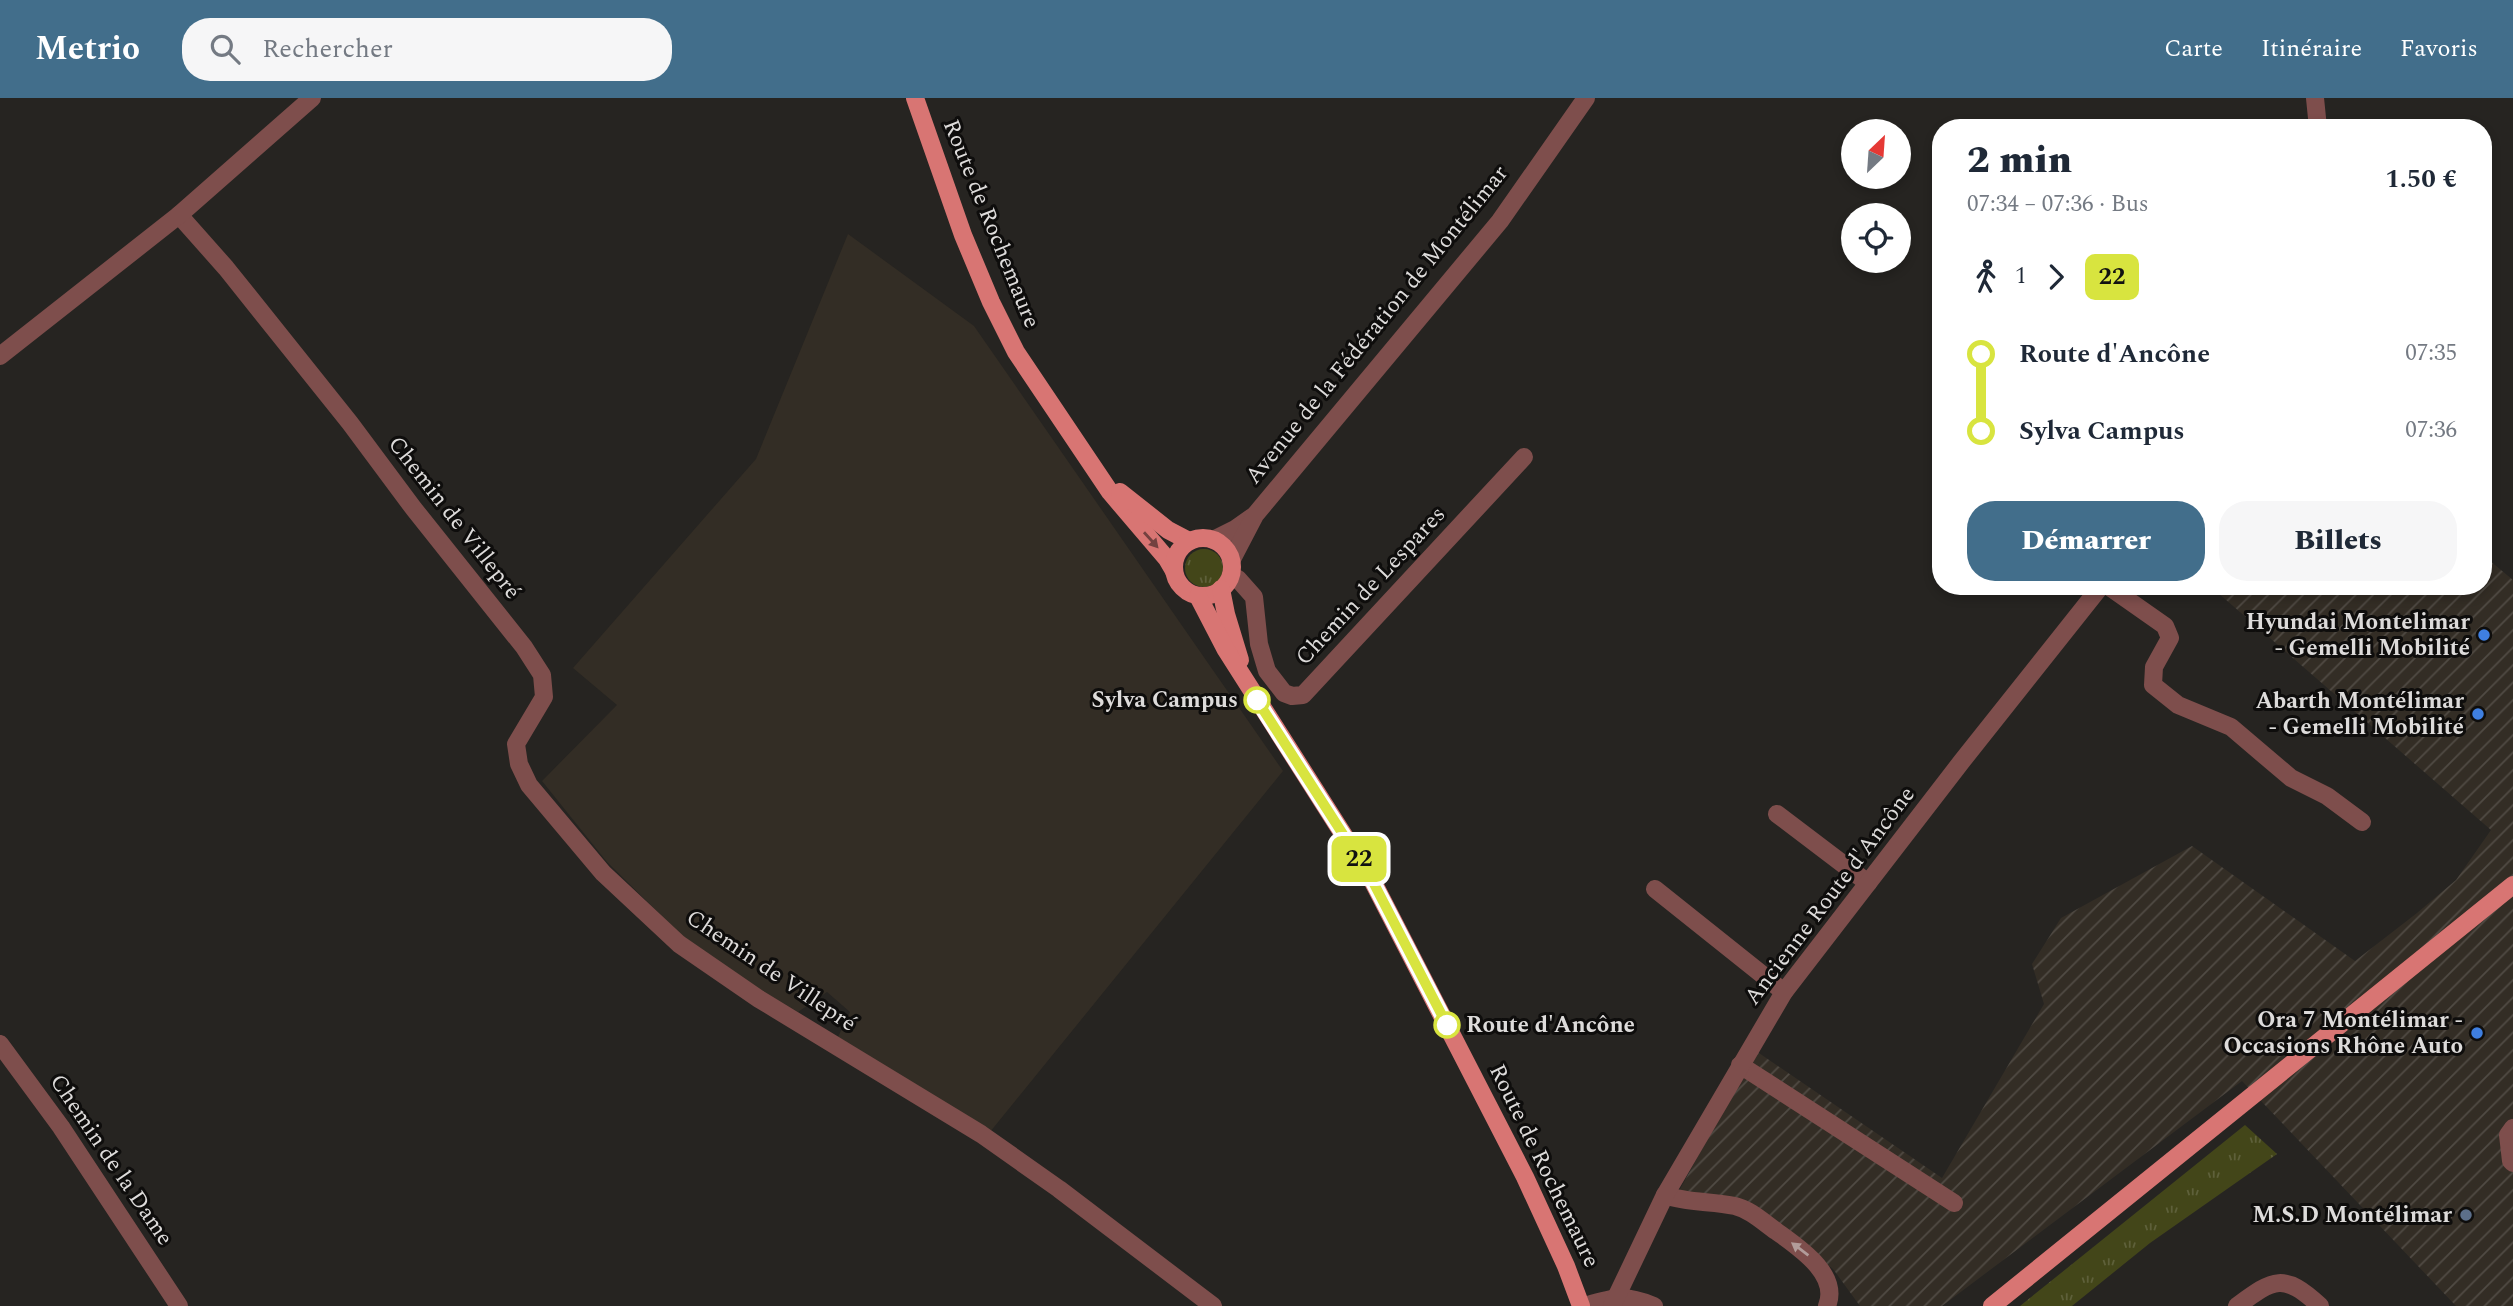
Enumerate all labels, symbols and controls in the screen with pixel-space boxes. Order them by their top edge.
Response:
search box [182,18,672,81]
text: Metrio [35,24,140,74]
text: Rechercher [262,29,393,69]
icon: search [206,30,244,68]
text: Carte [2164,31,2223,67]
text: Itinéraire [2261,31,2362,67]
text: Favoris [2400,31,2478,67]
street label: Route de Rochemaure [933,114,1049,334]
north arrow [1841,119,1911,189]
map controls [1841,119,1911,273]
text: 2 min [1967,132,2072,190]
street label: Avenue de la Fédération de Montélimar [1237,158,1517,492]
text: 1.50 € [2385,159,2457,199]
text: 07:34 – 07:36 · Bus [1967,187,2149,222]
button: locate [1841,203,1911,273]
icon: walk [1967,258,2005,296]
icon: forward [2037,258,2075,296]
text: 1 [2015,259,2027,294]
text: 22 [2099,259,2125,295]
text: Route d'Ancône [2019,334,2210,374]
text: 07:35 [2405,336,2457,371]
text: Sylva Campus [2019,411,2185,451]
text: 07:36 [2405,413,2457,448]
street label: Chemin de Villepré [379,429,529,607]
street label: Chemin de Lespares [1288,498,1454,674]
button: Démarrer [1967,501,2205,581]
button: Billets [2219,501,2457,581]
one-way arrow [1142,531,1158,548]
place label: Hyundai Montelimar - Gemelli Mobilité [2246,605,2470,666]
marker: Hyundai Montelimar - Gemelli Mobilité [2476,627,2492,643]
place label: Sylva Campus [1091,683,1238,718]
place label: Abarth Montélimar - Gemelli Mobilité [2255,684,2464,745]
marker: Sylva Campus [1244,687,1270,713]
marker: Abarth Montélimar - Gemelli Mobilité [2470,706,2486,722]
street label: Ancienne Route d'Ancône [1736,779,1924,1013]
line badge: 22 [1328,836,1390,882]
text: 22 [1346,841,1372,877]
street label: Chemin de Villepré [679,901,863,1041]
place label: Ora 7 Montélimar - Occasions Rhône Auto [2223,1003,2463,1064]
place label: Route d'Ancône [1466,1008,1635,1043]
marker: Route d'Ancône [1434,1012,1460,1038]
marker: Ora 7 Montélimar - Occasions Rhône Auto [2469,1025,2485,1041]
street label: Route de Rochemaure [1479,1058,1609,1274]
street label: Chemin de la Dame [40,1067,182,1253]
place label: M.S.D Montélimar [2252,1198,2452,1233]
marker: M.S.D Montélimar [2458,1207,2474,1223]
one-way arrow [1791,1242,1809,1256]

